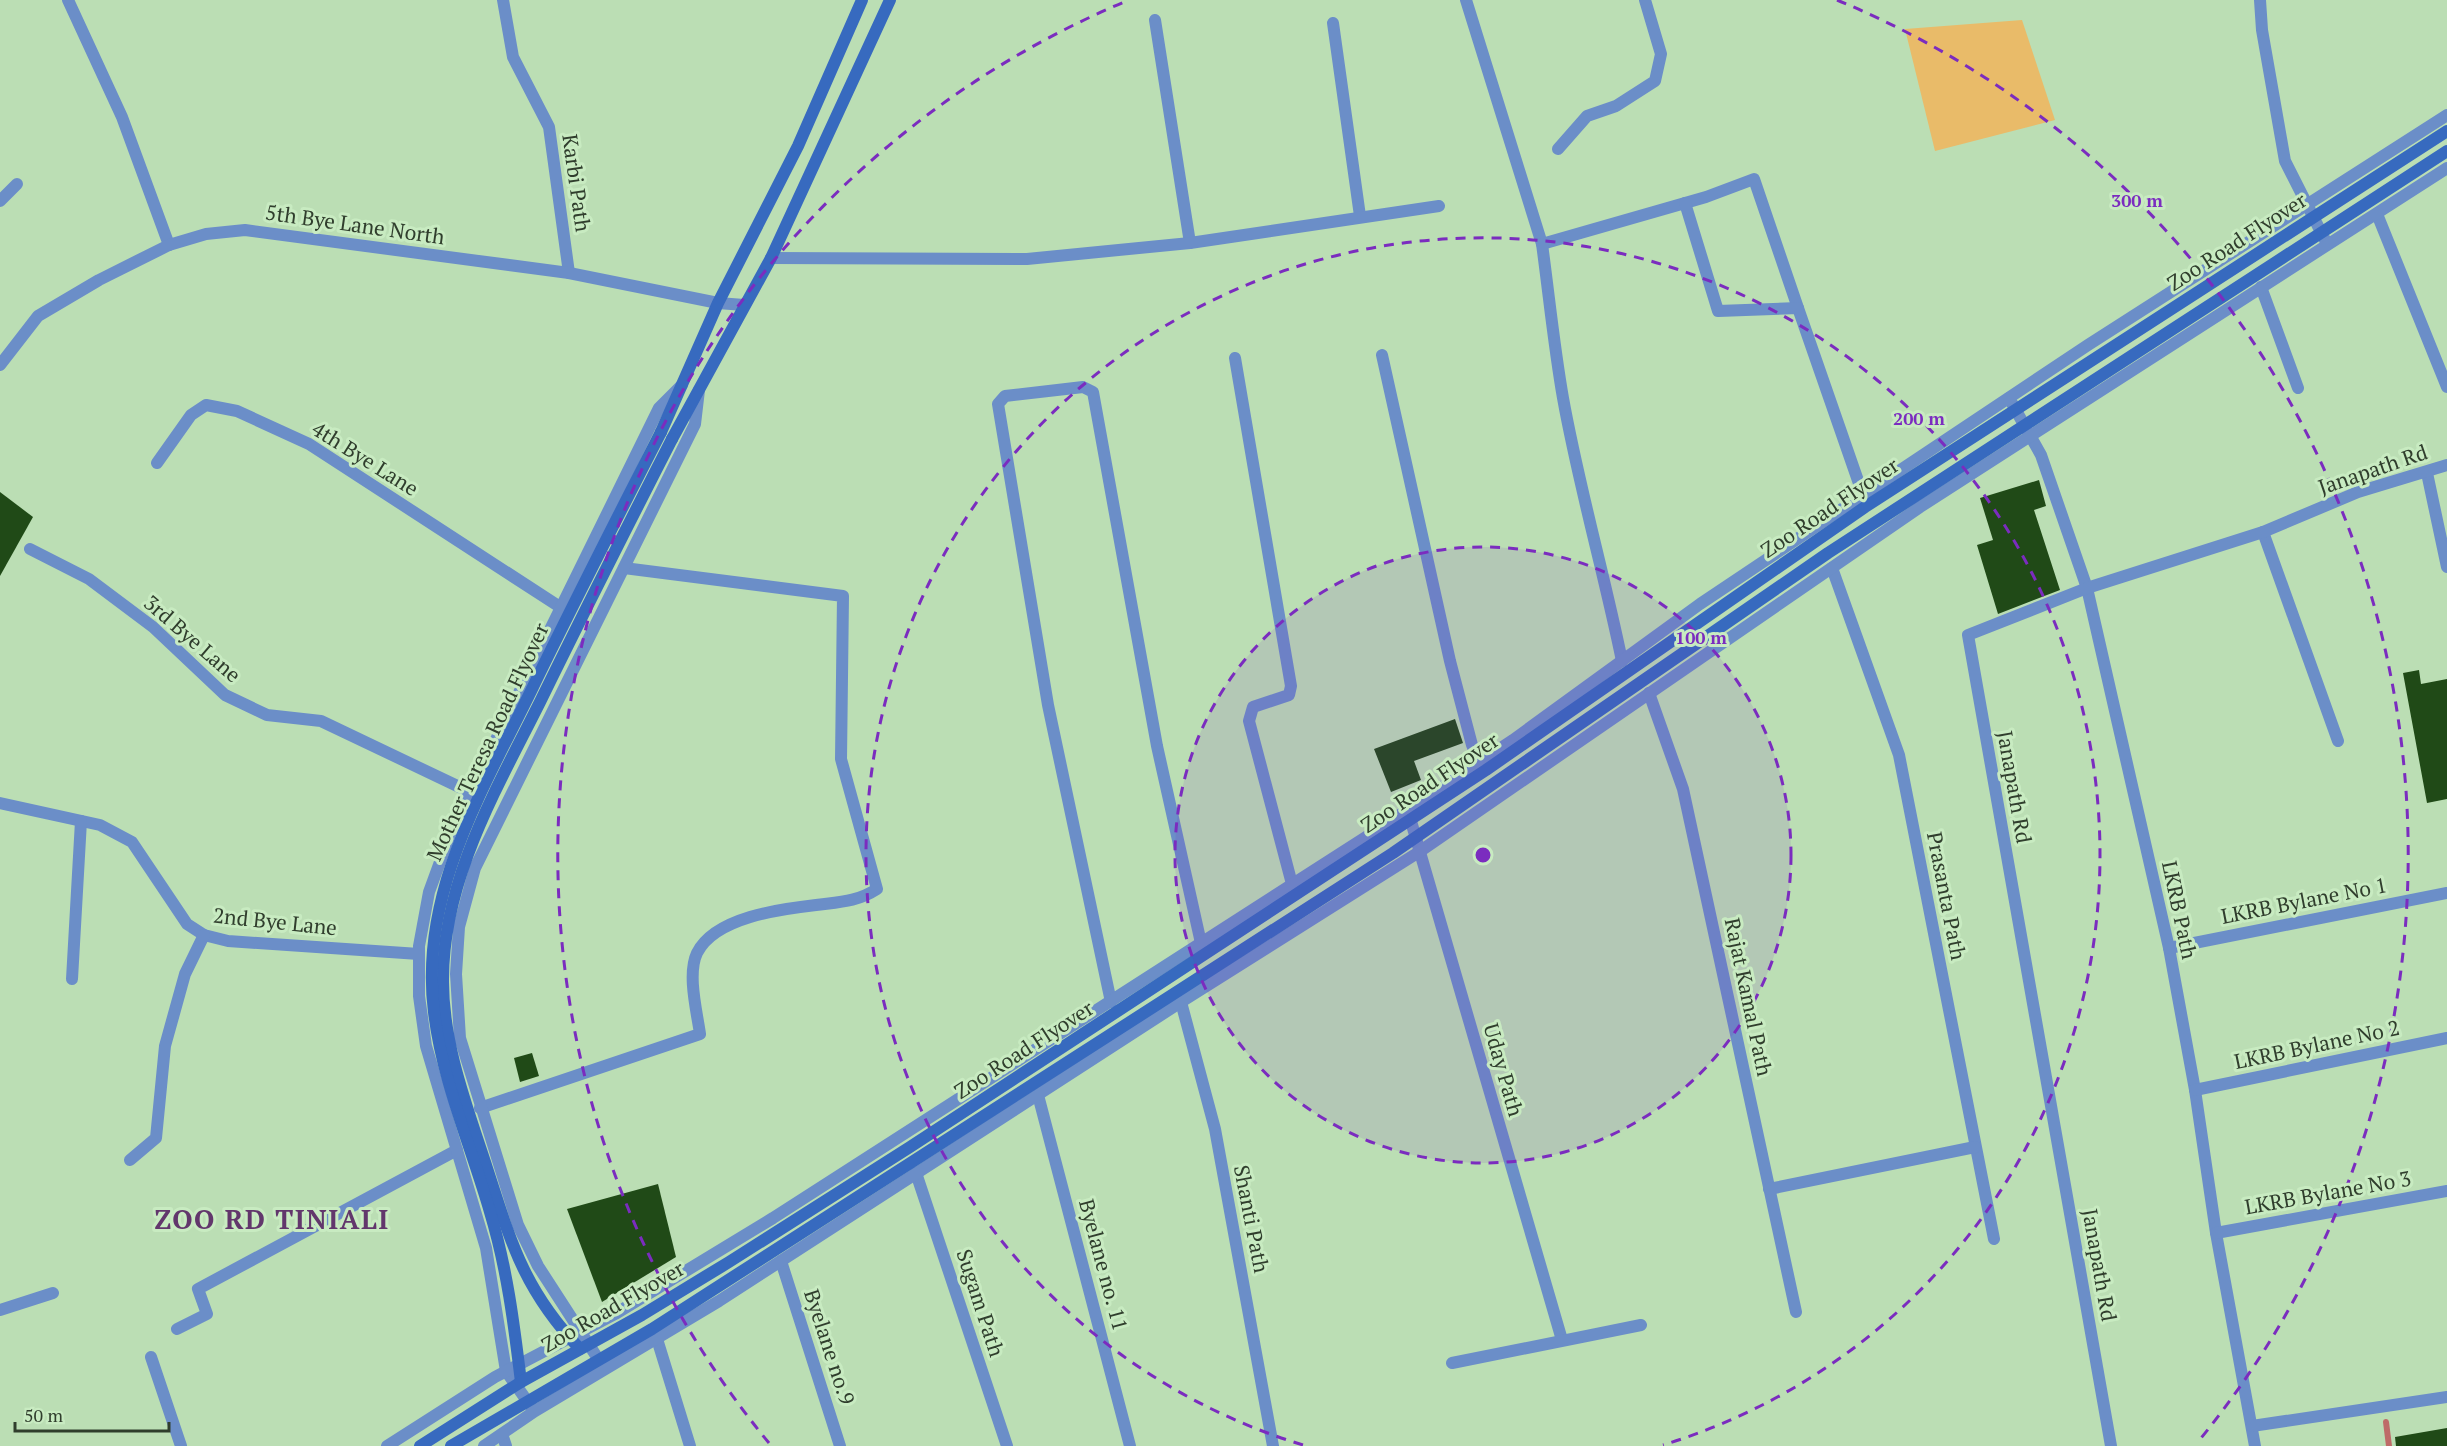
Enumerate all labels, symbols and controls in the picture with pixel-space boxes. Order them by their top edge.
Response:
street label: Karbi Path [556,132,598,233]
street label: Zoo Road Flyover [2161,186,2311,297]
text: 300 m [2111,188,2163,212]
street label: 5th Bye Lane North [264,198,447,250]
text: 200 m [1893,406,1945,430]
street label: 4th Bye Lane [307,414,424,502]
street label: Janapath Rd [2314,437,2431,501]
street label: Zoo Road Flyover [1755,451,1904,564]
street label: 3rd Bye Lane [138,588,247,688]
street label: Mother Teresa Road Flyover [420,618,555,865]
text: 100 m [1675,625,1727,649]
street label: Zoo Road Flyover [1355,726,1504,839]
street label: Janapath Rd [1991,728,2039,846]
street label: Prasanta Path [1921,829,1973,962]
centre of rings [1473,845,1493,865]
street label: LKRB Path [2156,858,2204,961]
street label: LKRB Bylane No 1 [2219,870,2389,930]
street label: 2nd Bye Lane [212,901,338,941]
street label: Rajat Kamal Path [1719,915,1779,1078]
street label: Zoo Road Flyover [948,994,1098,1105]
street label: LKRB Bylane No 2 [2232,1013,2402,1075]
street label: Uday Path [1477,1020,1531,1119]
street label: Shanti Path [1228,1163,1276,1275]
street label: LKRB Bylane No 3 [2242,1164,2413,1220]
street label: Byelane no. 11 [1073,1196,1135,1334]
district label: ZOO RD TINIALI [154,1201,390,1237]
street label: Janapath Rd [2076,1206,2124,1324]
street label: Sugam Path [950,1245,1011,1360]
street label: Zoo Road Flyover [536,1254,689,1358]
street label: Byelane no.9 [798,1285,862,1408]
scale bar [15,1395,170,1433]
text: 50 m [24,1403,64,1427]

